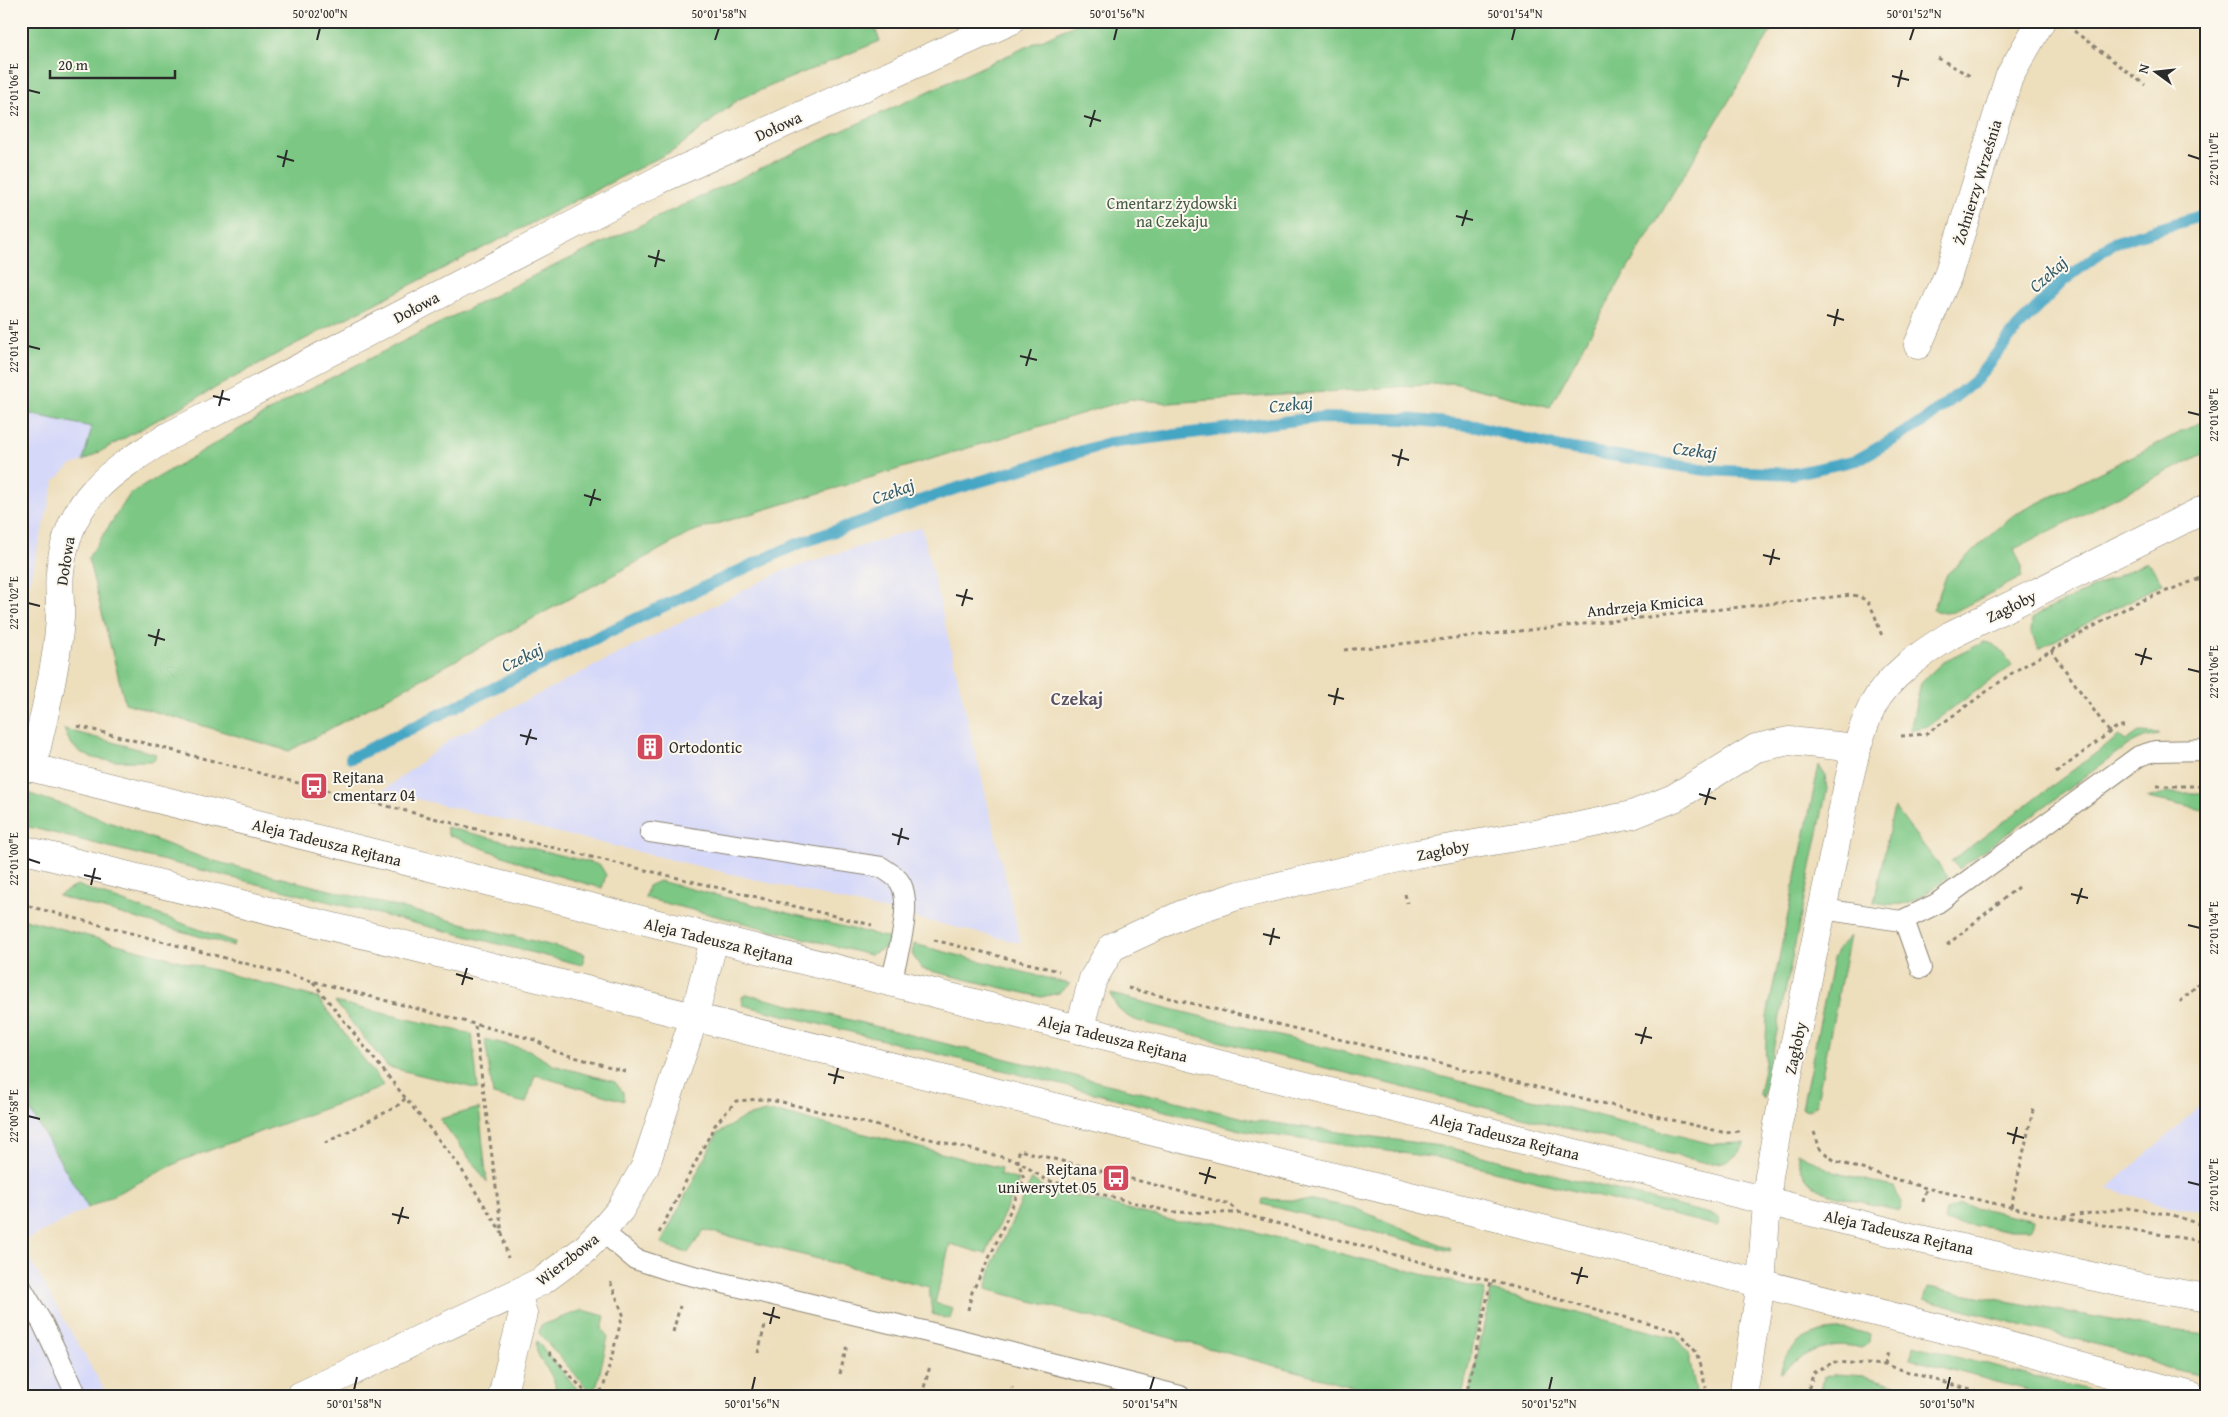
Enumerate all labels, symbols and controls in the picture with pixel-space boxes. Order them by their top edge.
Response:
text: 50°02'00"N [292,5,348,22]
text: 50°01'58"N [691,5,747,22]
text: 50°01'56"N [1089,5,1145,22]
text: 50°01'54"N [1487,5,1543,22]
text: 50°01'52"N [1886,5,1942,22]
scale bar [50,48,175,80]
north arrow [2130,48,2180,98]
text: 20 m [58,54,89,75]
text: N [2133,61,2154,76]
text: 22°01'06"E [5,63,22,117]
street label: Dołowa [751,105,806,147]
street label: Żołnierzy Września [1947,116,2008,247]
text: 22°01'10"E [2205,132,2222,186]
park label: Cmentarz żydowski na Czekaju [1107,191,1238,233]
water label: Czekaj [2023,249,2074,299]
street label: Dołowa [389,285,444,329]
text: 22°01'04"E [5,319,22,373]
water label: Czekaj [1268,388,1315,420]
text: 22°01'08"E [2205,388,2222,442]
water label: Czekaj [1671,434,1719,466]
water label: Czekaj [868,471,919,511]
street label: Dołowa [49,534,81,587]
text: 22°01'02"E [5,576,22,630]
street label: Zagłoby [1982,584,2040,628]
street label: Andrzeja Kmicica [1586,587,1705,623]
water label: Czekaj [496,635,548,679]
text: 22°01'06"E [2205,645,2222,699]
district label: Czekaj [1051,685,1103,712]
building icon: Ortodontic [635,732,665,762]
place label: Ortodontic [669,735,742,759]
place label: Rejtana cmentarz 04 [333,765,416,807]
bus stop icon: Rejtana cmentarz 04 [299,771,329,801]
street label: Aleja Tadeusza Rejtana [250,812,405,872]
text: 22°01'00"E [5,832,22,886]
street label: Zagłoby [1415,833,1471,867]
text: 22°01'04"E [2205,901,2222,955]
street label: Aleja Tadeusza Rejtana [642,911,797,971]
street label: Aleja Tadeusza Rejtana [1036,1008,1191,1068]
street label: Zagłoby [1778,1020,1812,1076]
text: 22°00'58"E [5,1089,22,1143]
street label: Aleja Tadeusza Rejtana [1428,1106,1583,1166]
place label: Rejtana uniwersytet 05 [998,1157,1097,1199]
text: 22°01'02"E [2205,1158,2222,1212]
bus stop icon: Rejtana uniwersytet 05 [1101,1163,1131,1193]
street label: Aleja Tadeusza Rejtana [1822,1203,1977,1261]
street label: Wierzbowa [530,1226,604,1291]
text: 50°01'58"N [326,1395,382,1412]
text: 50°01'56"N [724,1395,780,1412]
text: 50°01'54"N [1122,1395,1178,1412]
text: 50°01'52"N [1521,1395,1577,1412]
text: 50°01'50"N [1919,1395,1975,1412]

